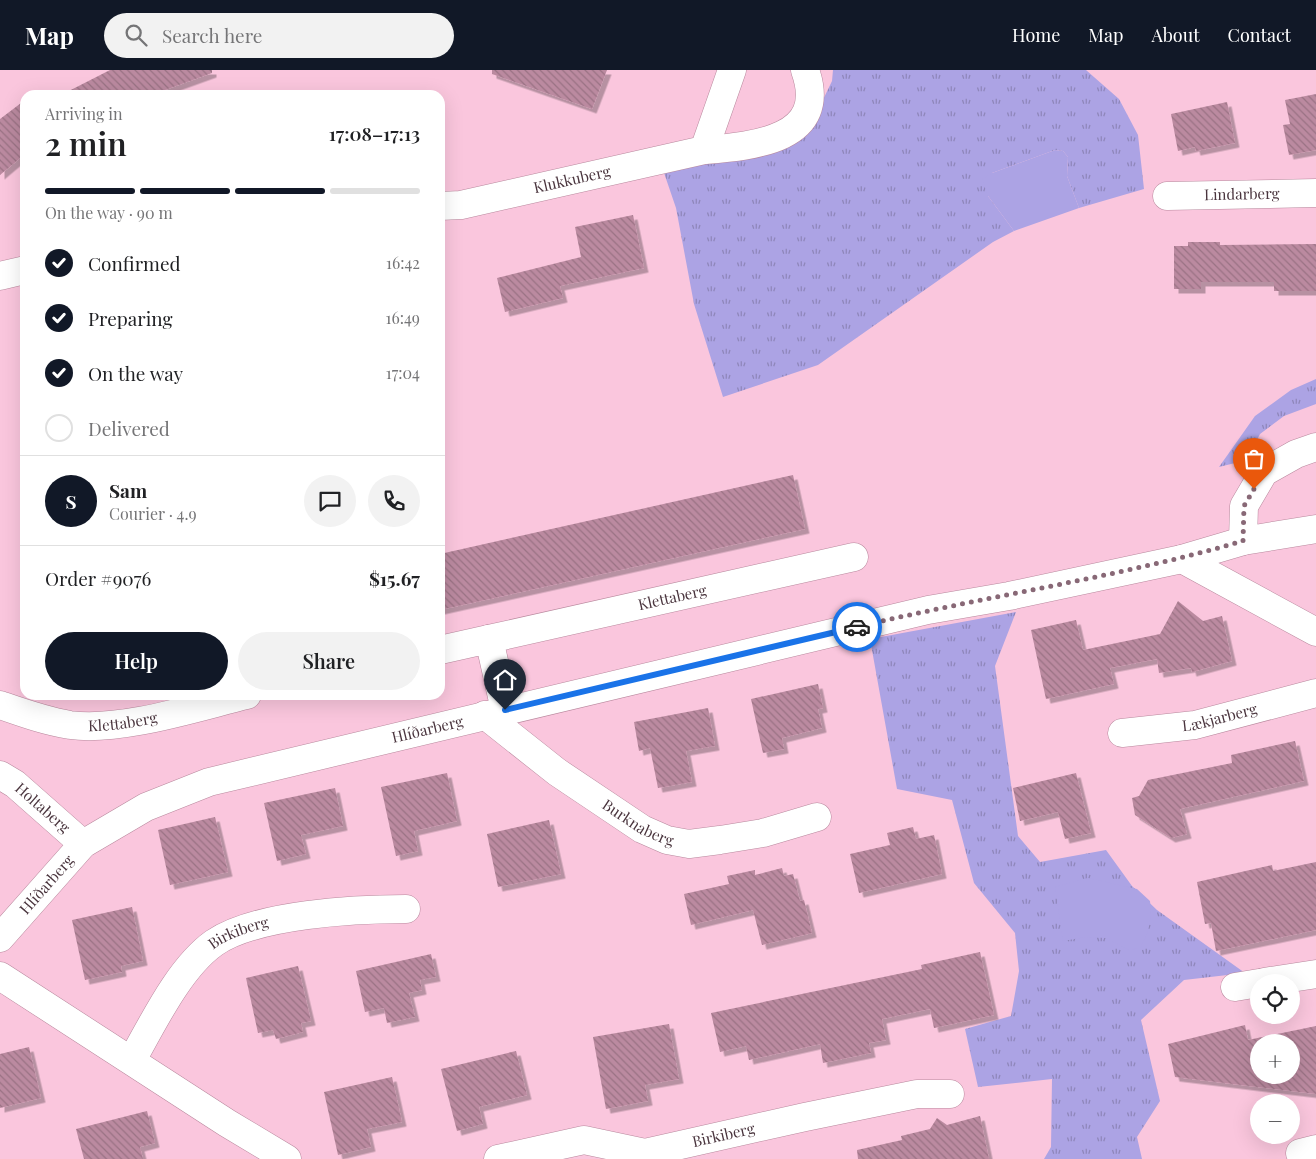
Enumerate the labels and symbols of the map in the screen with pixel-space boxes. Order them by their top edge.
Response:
street label: Klukkuberg [532,160,612,197]
street label: Lindarberg [1204,183,1280,204]
pin [1233,438,1275,489]
street label: Klettaberg [636,579,708,614]
courier [832,602,882,652]
pin [484,659,526,710]
street label: Lækjarberg [1181,698,1259,735]
street label: Klettaberg [88,707,159,735]
street label: Hlíðarberg [390,711,465,747]
street label: Holtaberg [11,778,75,837]
street label: Burknaberg [599,794,675,850]
street label: Hlíðarberg [15,850,78,918]
street label: Birkiberg [204,911,271,953]
street label: Birkiberg [690,1118,757,1151]

